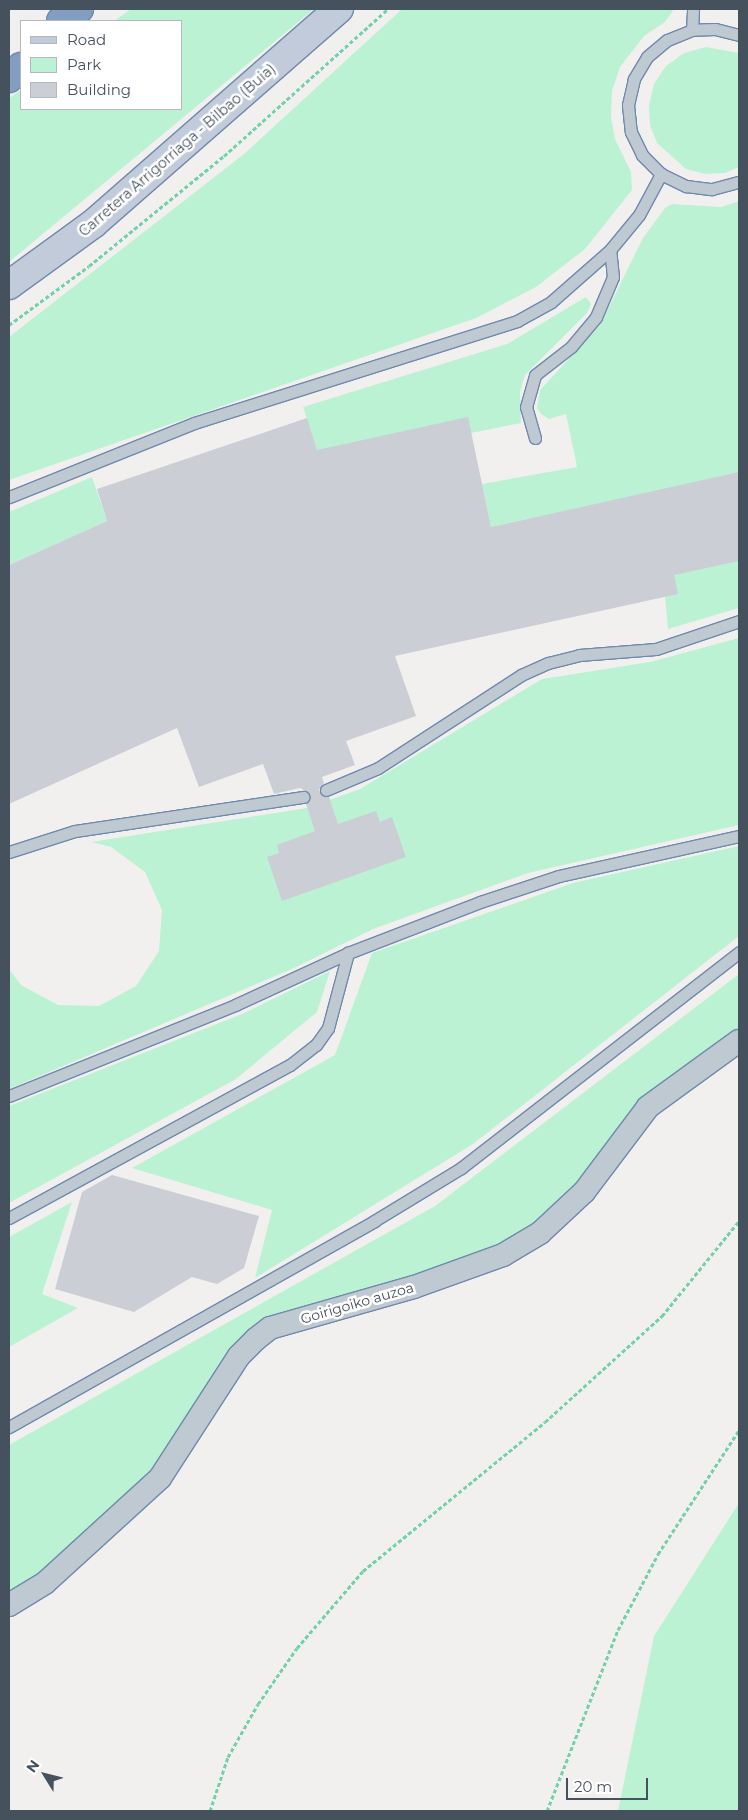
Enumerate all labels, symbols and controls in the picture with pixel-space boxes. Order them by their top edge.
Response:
legend [20,20,182,110]
text: Road [67,30,106,49]
text: Park [67,55,101,74]
street label: Carretera Arrigorriaga - Bilbao (Buia) [75,60,279,240]
text: Building [67,80,131,99]
street label: Goirigoiko auzoa [298,1279,416,1327]
north arrow [20,1750,70,1800]
text: N [22,1756,43,1776]
scale bar [568,1768,650,1800]
text: 20 m [574,1777,612,1796]

